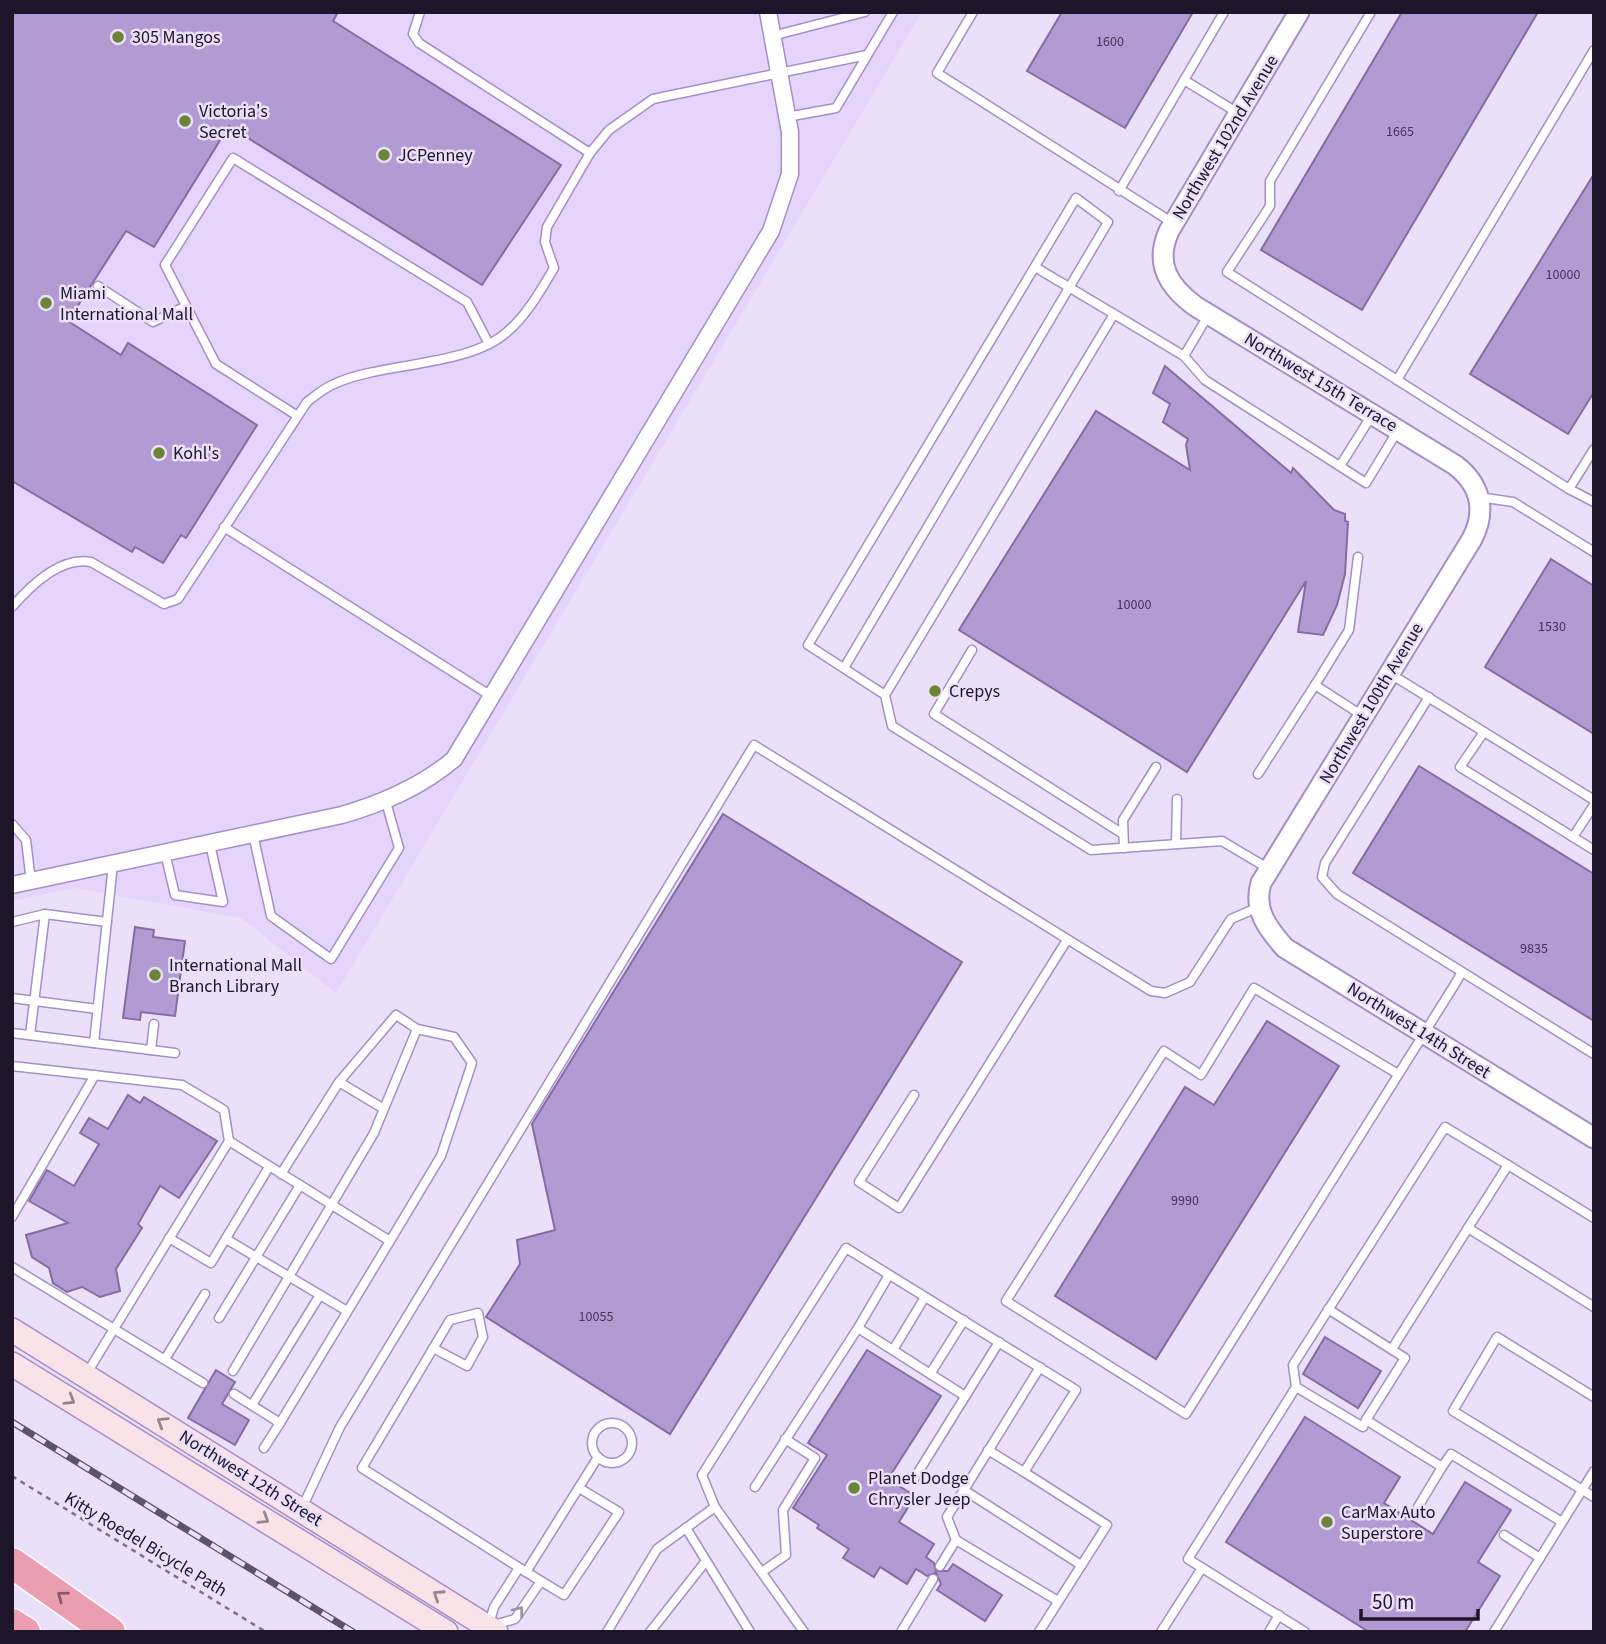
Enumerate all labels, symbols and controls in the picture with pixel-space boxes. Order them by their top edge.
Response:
place label: 305 Mangos [132,25,221,50]
marker: 305 Mangos [110,29,126,45]
house number: 1600 [1096,32,1124,52]
street label: Northwest 102nd Avenue [1166,50,1285,224]
place label: Victoria's Secret [199,99,268,145]
marker: Victoria's Secret [177,113,193,129]
house number: 1665 [1386,122,1414,142]
place label: JCPenney [398,143,473,168]
marker: JCPenney [376,147,392,163]
house number: 10000 [1546,265,1580,285]
place label: Miami International Mall [60,281,193,327]
marker: Miami International Mall [38,295,54,311]
street label: Northwest 15th Terrace [1239,327,1402,438]
place label: Kohl's [173,441,219,466]
marker: Kohl's [151,445,167,461]
house number: 10000 [1117,595,1151,615]
house number: 1530 [1538,617,1566,637]
street label: Northwest 100th Avenue [1313,618,1430,789]
place label: Crepys [949,679,1000,704]
marker: Crepys [927,683,943,699]
house number: 9835 [1520,939,1548,959]
place label: International Mall Branch Library [169,953,302,999]
marker: International Mall Branch Library [147,967,163,983]
street label: Northwest 14th Street [1342,976,1495,1085]
house number: 9990 [1171,1191,1199,1211]
house number: 10055 [579,1307,613,1327]
one-way arrow [63,1391,76,1404]
one-way arrow [157,1418,170,1431]
street label: Northwest 12th Street [174,1424,327,1533]
place label: Planet Dodge Chrysler Jeep [868,1466,971,1512]
marker: Planet Dodge Chrysler Jeep [846,1480,862,1496]
street label: Kitty Roedel Bicycle Path [60,1486,232,1603]
place label: CarMax Auto Superstore [1341,1500,1435,1546]
one-way arrow [257,1511,270,1524]
marker: CarMax Auto Superstore [1319,1514,1335,1530]
scale bar [1361,1578,1478,1622]
text: 50 m [1372,1587,1414,1617]
one-way arrow [433,1590,446,1603]
one-way arrow [57,1592,70,1604]
one-way arrow [511,1606,524,1618]

